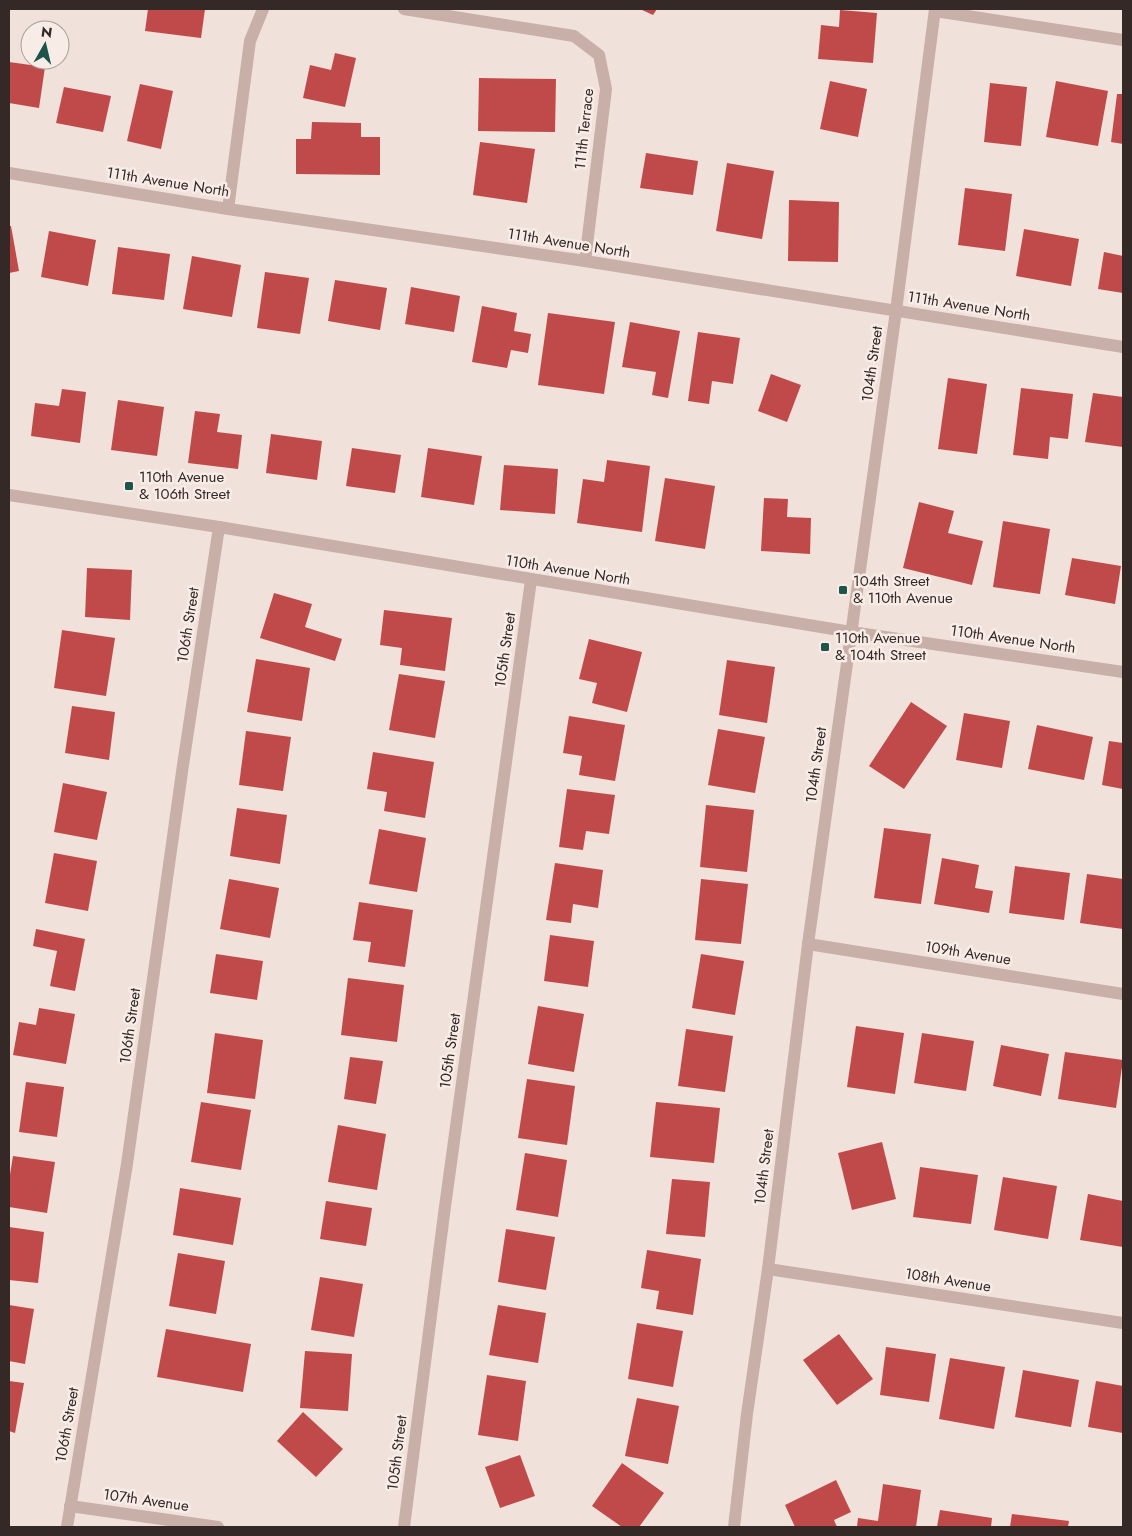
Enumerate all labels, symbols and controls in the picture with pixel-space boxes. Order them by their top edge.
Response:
north arrow [20,20,70,70]
text: N [40,21,54,43]
street label: 111th Terrace [569,87,599,171]
street label: 111th Avenue North [105,161,231,203]
street label: 111th Avenue North [506,222,632,264]
street label: 111th Avenue North [906,285,1032,327]
street label: 104th Street [856,324,888,403]
place label: 110th Avenue & 106th Street [139,466,230,505]
marker: 110th Avenue & 106th Street [123,480,135,492]
street label: 110th Avenue North [504,549,632,591]
place label: 104th Street & 110th Avenue [853,570,953,609]
marker: 104th Street & 110th Avenue [837,584,849,596]
street label: 106th Street [171,585,205,664]
street label: 105th Street [489,610,521,689]
street label: 110th Avenue North [949,619,1077,659]
place label: 110th Avenue & 104th Street [835,627,926,666]
marker: 110th Avenue & 104th Street [819,641,831,653]
street label: 104th Street [800,725,832,804]
street label: 109th Avenue [923,935,1013,971]
street label: 106th Street [114,986,146,1065]
street label: 105th Street [434,1011,466,1090]
street label: 104th Street [748,1127,780,1206]
street label: 108th Avenue [903,1262,993,1298]
street label: 106th Street [50,1385,85,1464]
street label: 105th Street [381,1414,413,1492]
street label: 107th Avenue [102,1483,191,1517]

